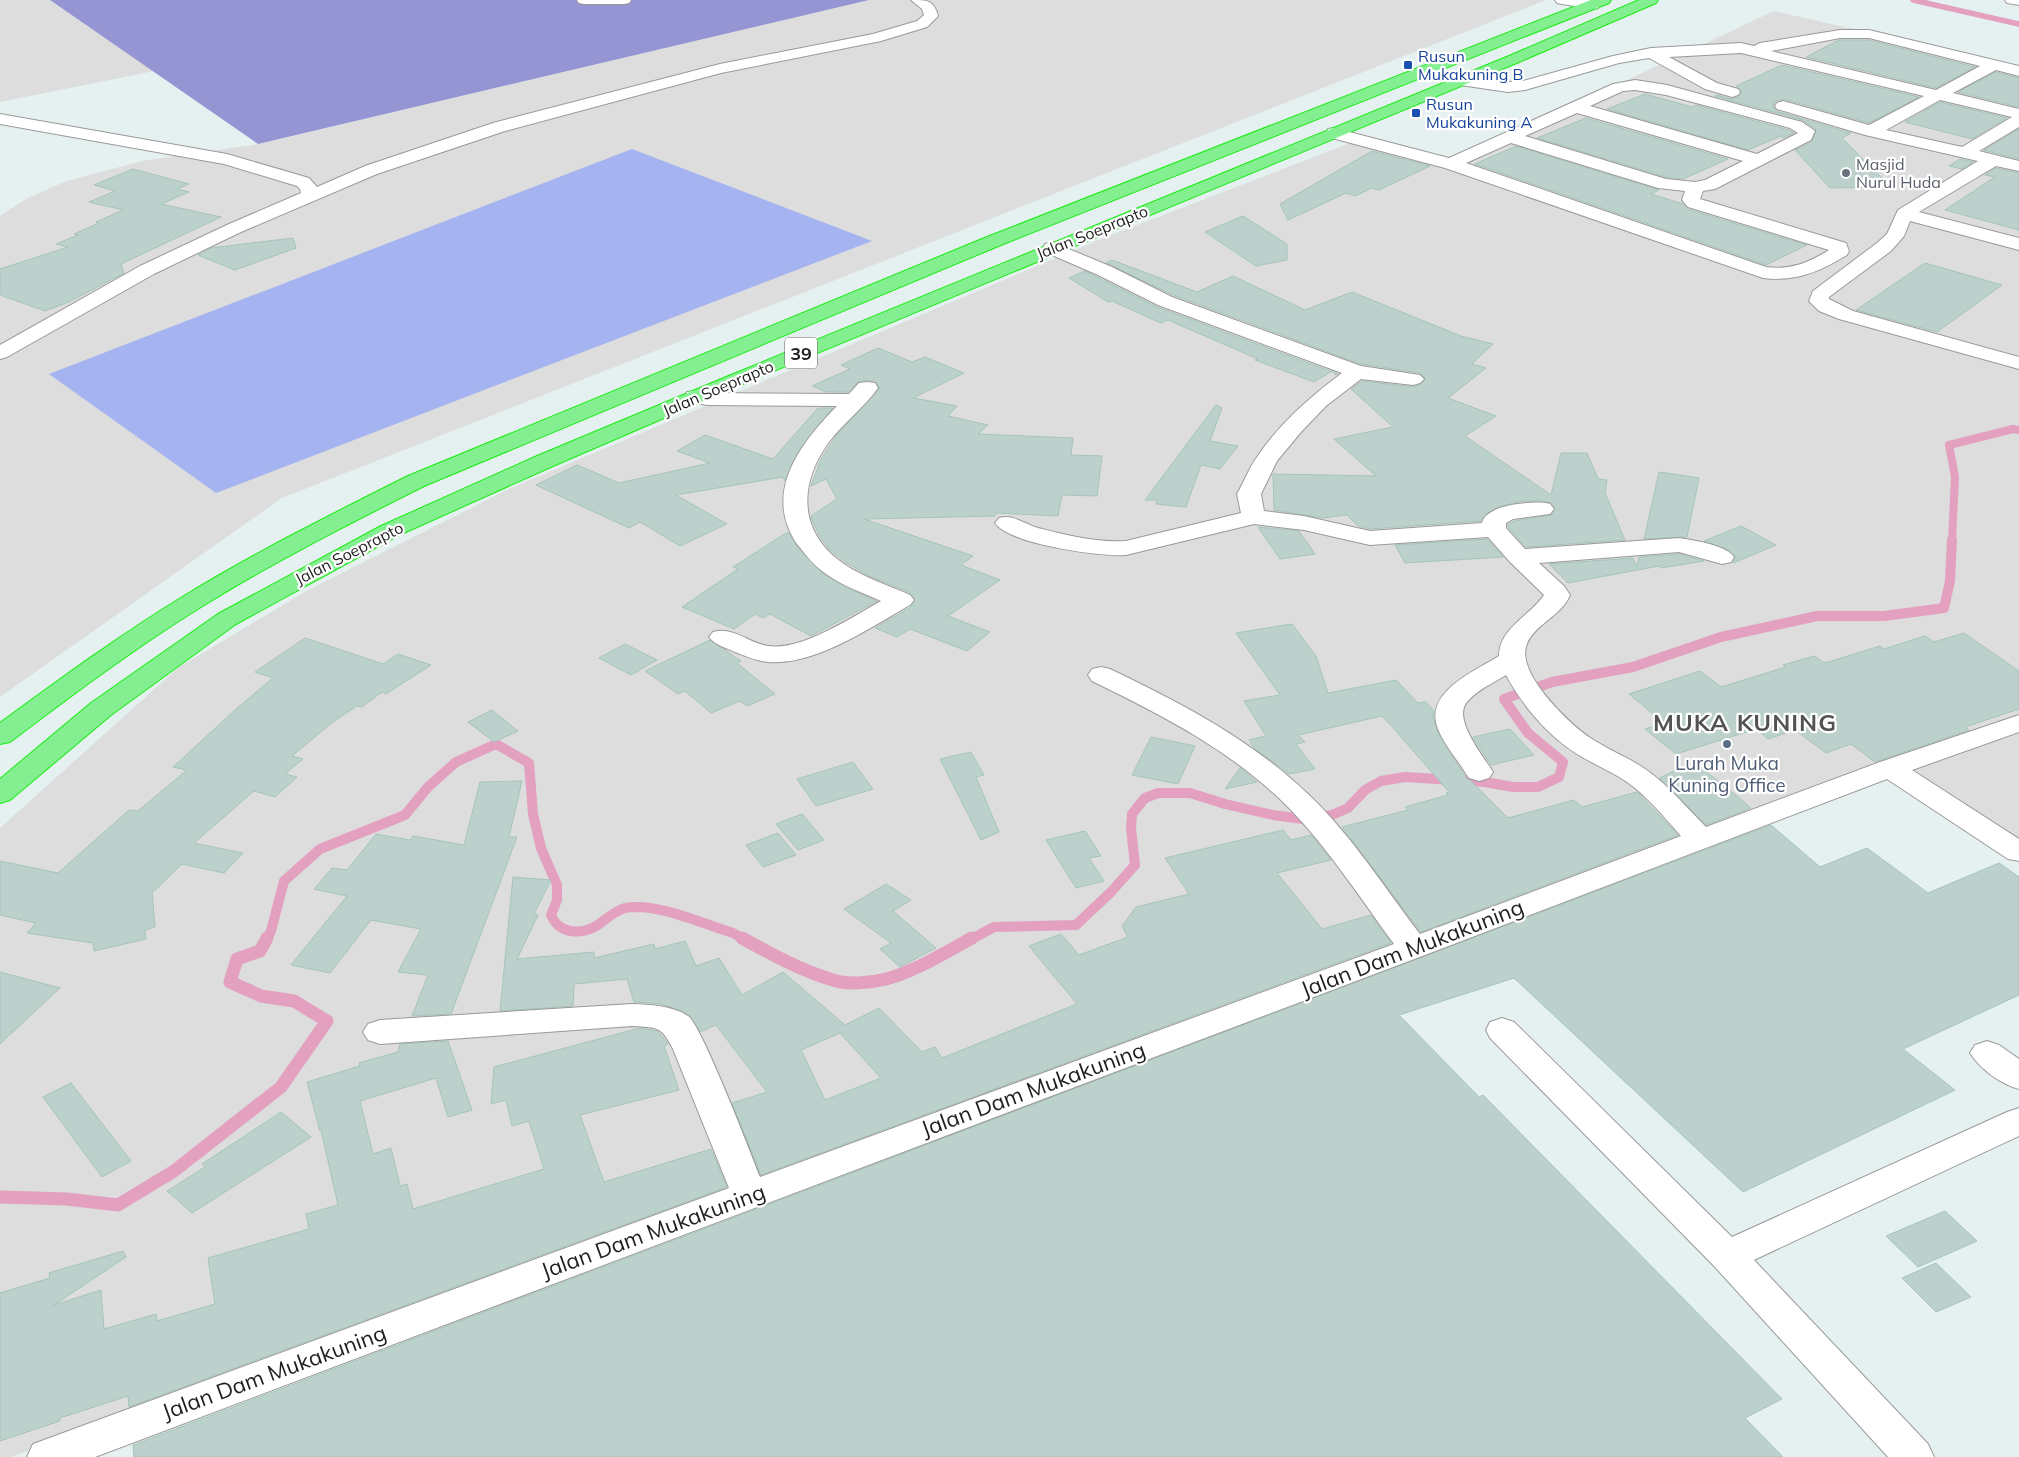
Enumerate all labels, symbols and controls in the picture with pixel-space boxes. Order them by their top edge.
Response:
place label: Rusun Mukakuning B [1418,46,1523,84]
marker: Rusun Mukakuning B [1402,59,1414,71]
place label: Rusun Mukakuning A [1426,94,1533,132]
marker: Rusun Mukakuning A [1410,107,1422,119]
place label: Masjid Nurul Huda [1856,154,1941,192]
marker: Masjid Nurul Huda [1840,167,1852,179]
street label: Jalan Soeprapto [1033,200,1151,264]
road number: 39 [785,338,817,368]
street label: Jalan Soeprapto [659,356,777,420]
street label: Jalan Soeprapto [292,517,406,589]
district label: MUKA KUNING [1653,707,1837,737]
marker: Lurah Muka Kuning Office [1721,738,1733,750]
place label: Lurah Muka Kuning Office [1668,751,1786,797]
street label: Jalan Dam Mukakuning [1297,893,1527,1003]
street label: Jalan Dam Mukakuning [917,1035,1149,1143]
street label: Jalan Dam Mukakuning [537,1177,769,1285]
street label: Jalan Dam Mukakuning [158,1318,390,1426]

